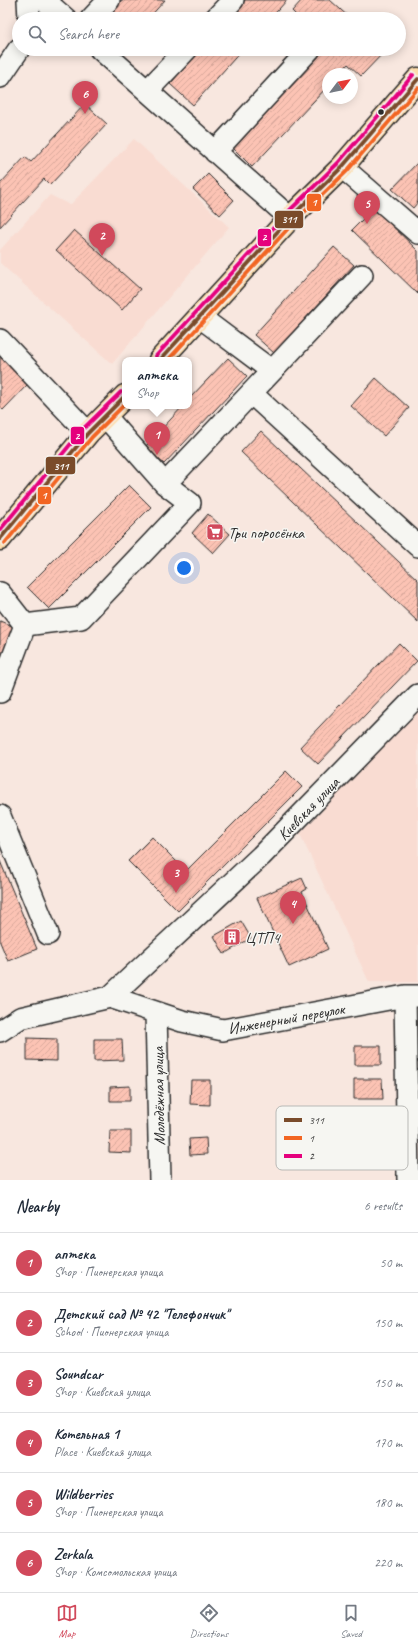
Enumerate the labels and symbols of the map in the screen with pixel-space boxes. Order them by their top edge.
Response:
north arrow [322,68,358,104]
pin: 6 [72,81,98,114]
unlabelled marker [376,107,386,117]
pin: 5 [354,191,380,224]
line badge: 1 [306,193,322,212]
text: 1 [312,195,318,209]
line badge: 311 [274,210,304,229]
text: 311 [282,212,297,226]
pin: 2 [89,223,115,256]
line badge: 2 [257,228,272,247]
text: 2 [262,230,268,244]
pin: 1 [144,422,170,455]
line badge: 2 [70,426,85,445]
text: 2 [75,429,81,443]
line badge: 311 [45,456,76,475]
text: 311 [54,459,69,473]
line badge: 1 [37,486,52,505]
text: 1 [42,488,48,502]
supermarket icon: Три поросёнка [205,522,225,542]
place label: Три поросёнка [228,523,305,543]
your location [174,558,194,578]
street label: Киевская улица [274,772,345,845]
pin: 3 [163,860,189,893]
pin: 4 [280,891,306,924]
building icon: ЦТП4 [222,927,242,947]
place label: ЦТП4 [245,928,281,948]
street label: Инженерный переулок [226,999,348,1039]
street label: Молодёжная улица [148,1045,170,1146]
legend [276,1106,408,1170]
text: 311 [309,1113,325,1127]
text: 1 [309,1131,315,1145]
text: 2 [309,1149,315,1163]

